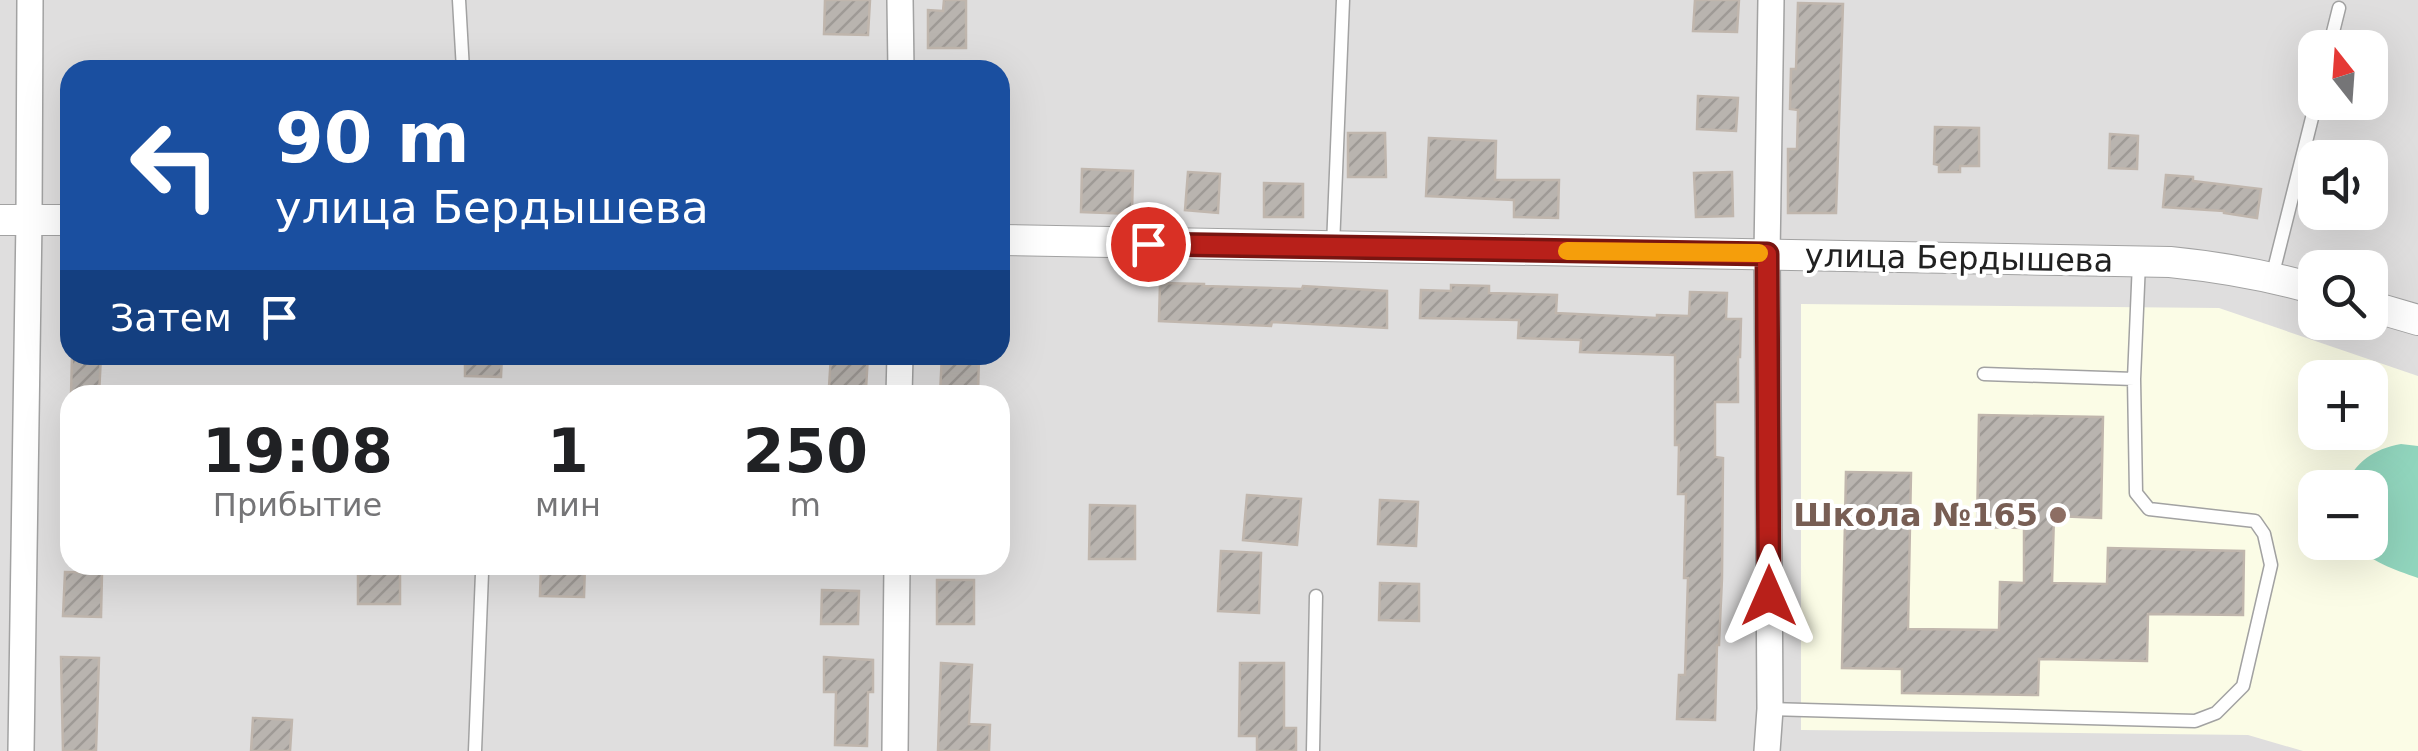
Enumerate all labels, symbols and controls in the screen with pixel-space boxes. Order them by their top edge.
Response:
north arrow [2298,30,2388,120]
map controls [2298,30,2388,560]
text: 90 m [275,97,470,179]
icon: left [110,100,240,230]
button: sound [2298,140,2388,230]
text: улица Бердышева [275,181,709,234]
pin [1106,202,1191,287]
icon: arrive [1121,217,1176,272]
street label: улица Бердышева [1804,236,2114,280]
button: search [2298,250,2388,340]
icon: arrive [252,290,307,345]
text: Затем [110,296,232,340]
button: + [2298,360,2388,450]
text: 19:08 [202,416,393,486]
text: 1 [547,416,589,486]
text: 250 [743,416,868,486]
button: − [2298,470,2388,560]
text: Прибытие [213,486,382,524]
text: мин [535,486,601,524]
text: m [790,486,821,524]
place label: Школа №165 [1793,496,2038,534]
marker: Школа №165 [2047,504,2069,526]
position arrow [1717,544,1821,648]

